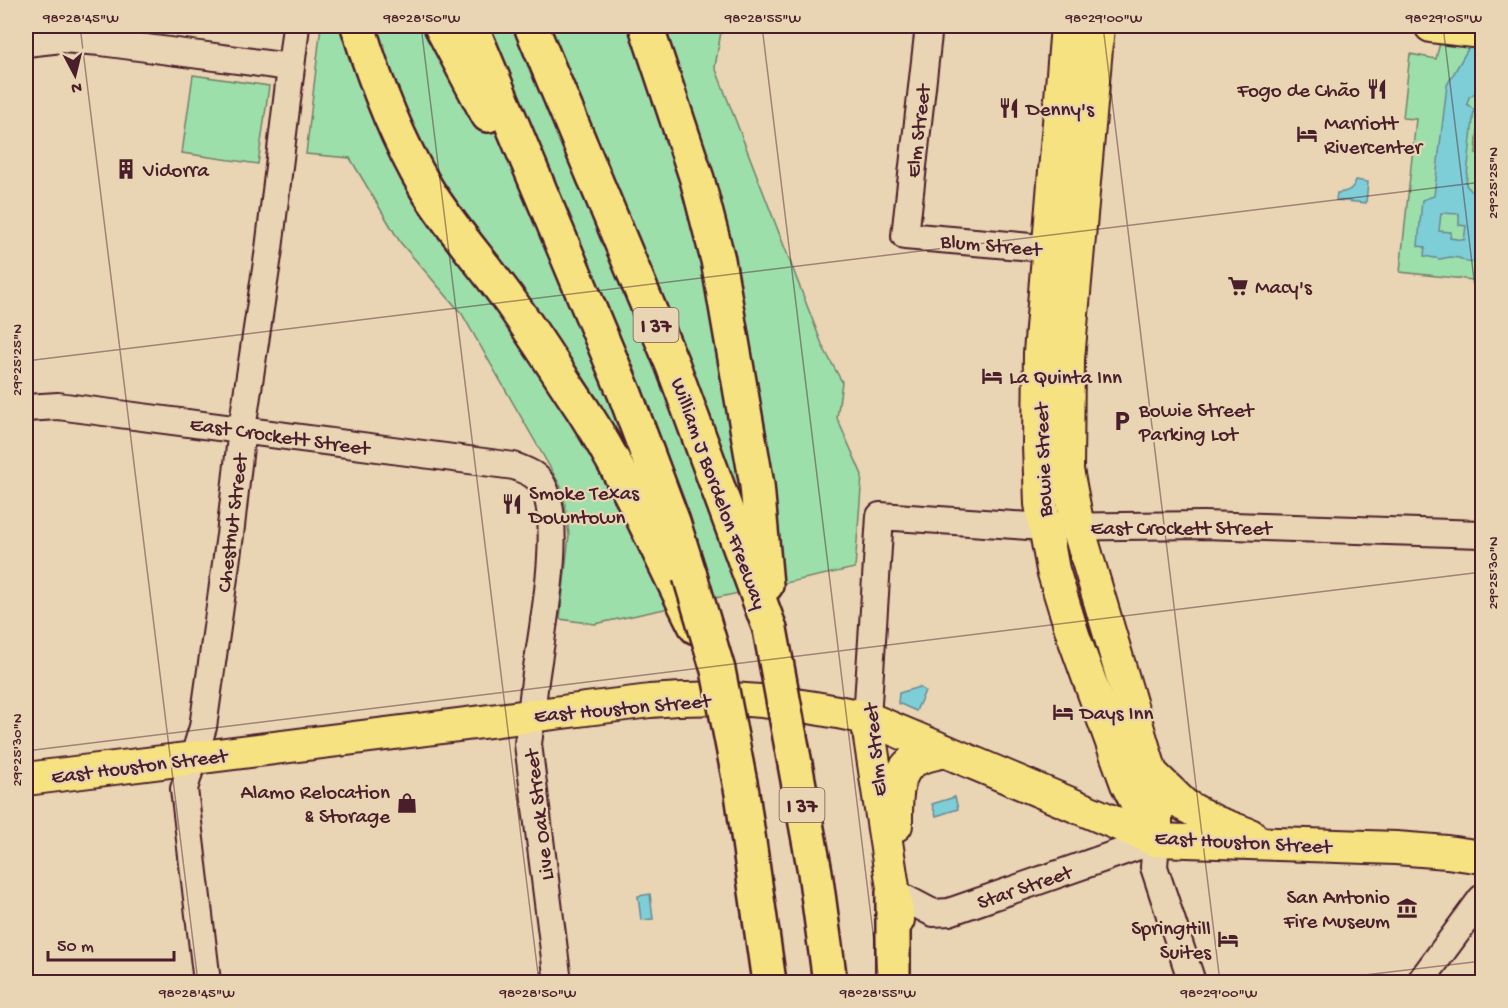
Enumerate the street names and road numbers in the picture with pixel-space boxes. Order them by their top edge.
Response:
street label: Elm Street [902,81,939,179]
street label: Blum Street [938,231,1045,265]
road number: I 37 [634,308,678,342]
street label: William J Bordelon Freeway [663,375,770,613]
street label: Bowie Street [1031,400,1060,518]
street label: East Crockett Street [188,413,373,464]
street label: Chestnut Street [214,450,256,594]
street label: East Crockett Street [1090,518,1274,543]
street label: East Houston Street [533,690,714,731]
street label: Elm Street [860,699,895,797]
street label: East Houston Street [50,745,231,792]
street label: Live Oak Street [521,745,562,882]
road number: I 37 [780,788,824,822]
street label: East Houston Street [1154,827,1334,862]
street label: Star Street [975,861,1078,917]

